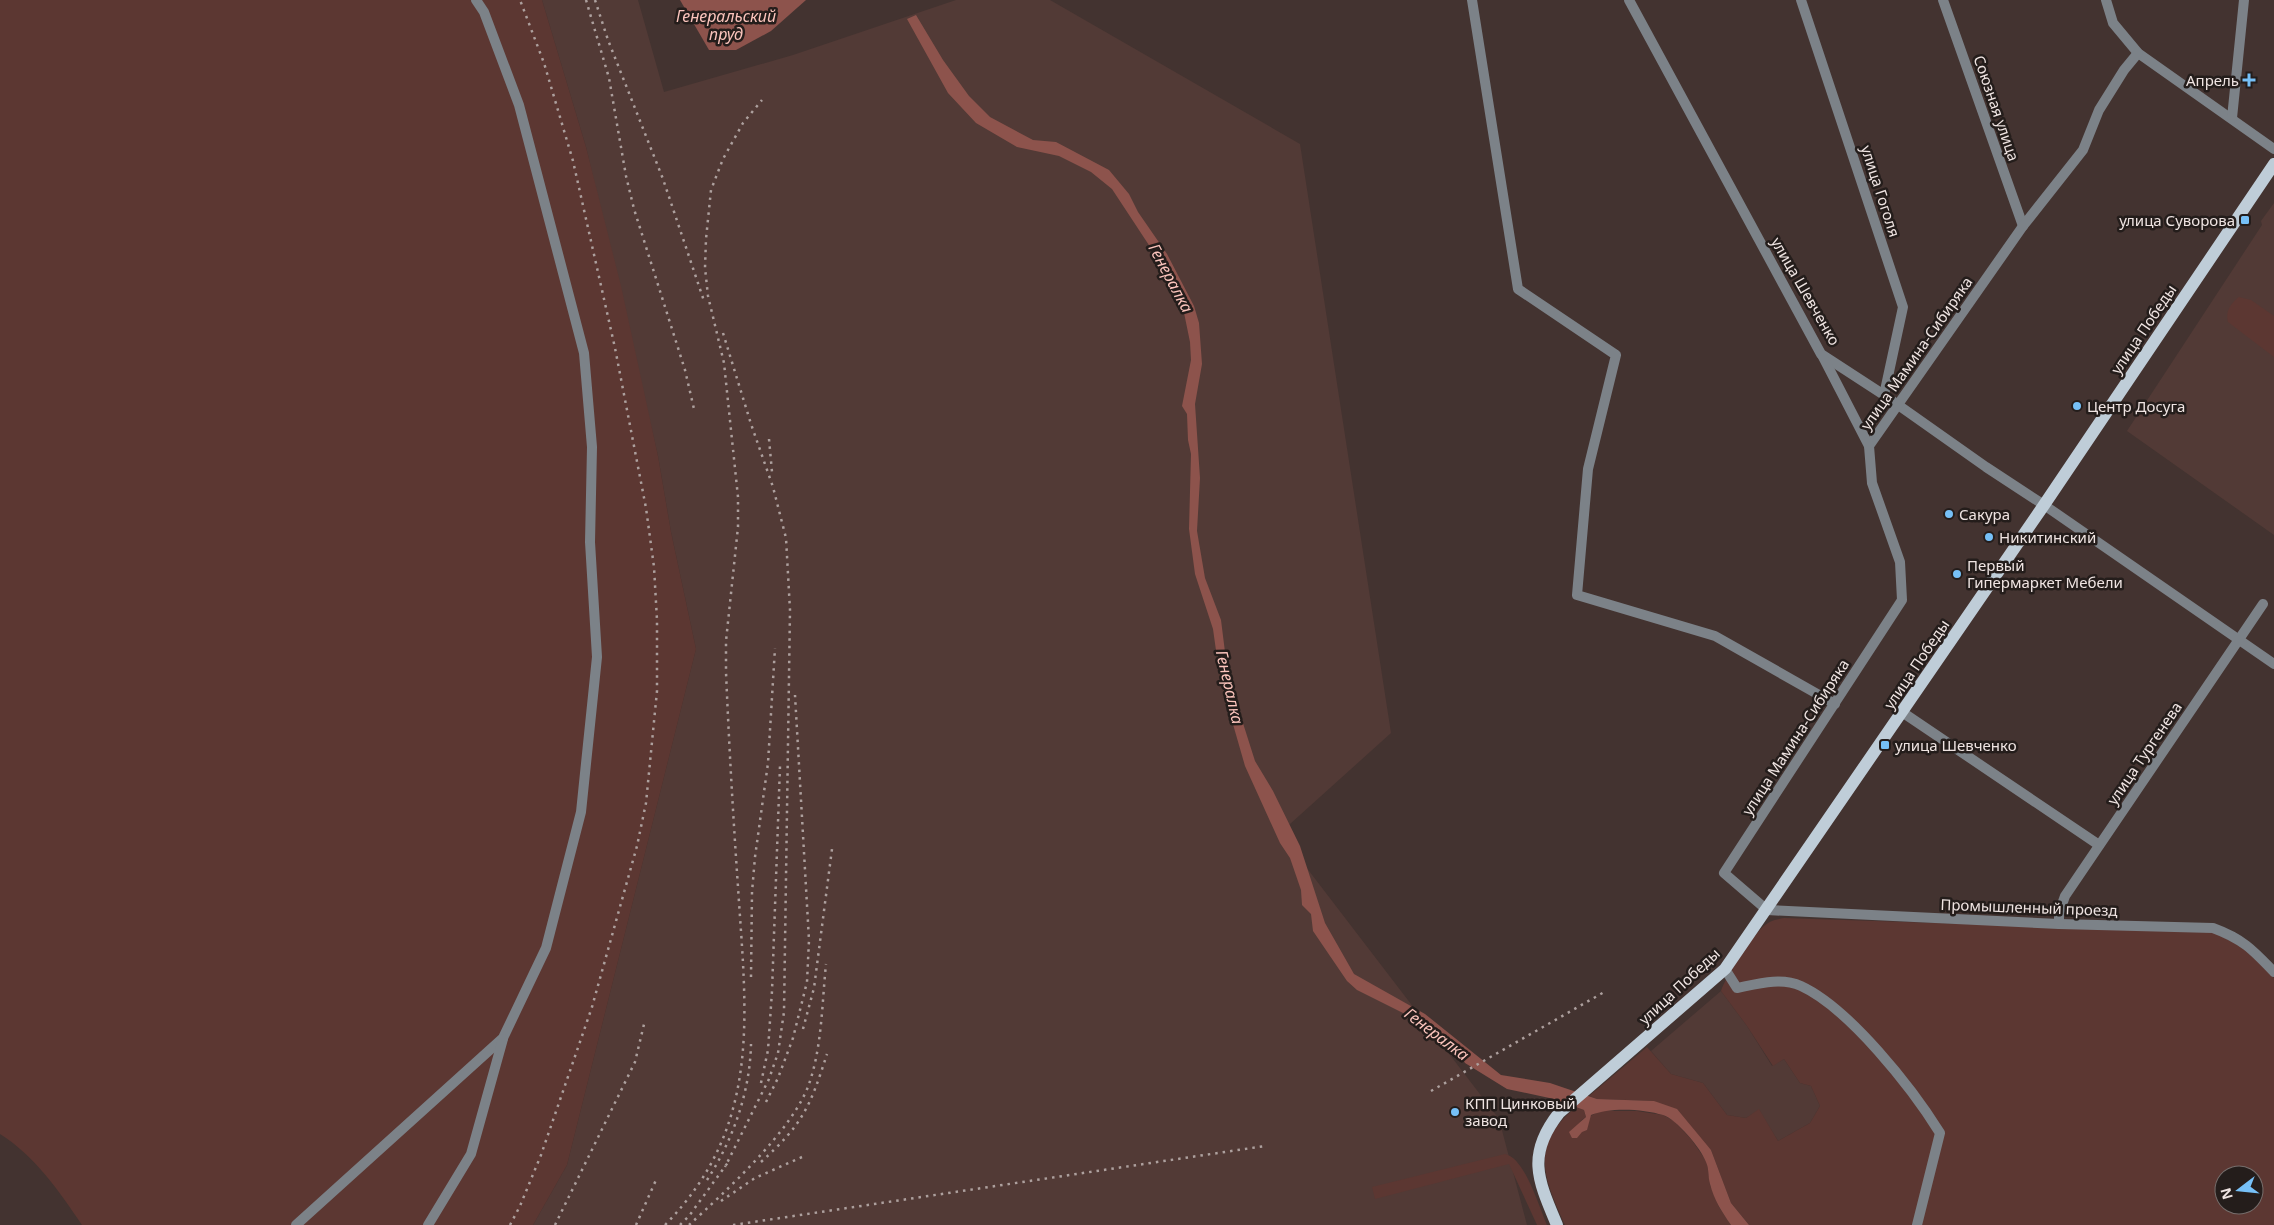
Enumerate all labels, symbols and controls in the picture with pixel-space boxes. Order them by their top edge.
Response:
water label: Генеральский пруд [676,5,776,45]
street label: Союзная улица [1970,53,2024,163]
place label: Апрель [2186,70,2239,90]
marker: Апрель [2243,74,2255,86]
street label: улица Гоголя [1857,143,1905,239]
place label: улица Суворова [2119,210,2235,230]
marker: улица Суворова [2239,214,2251,226]
street label: улица Шевченко [1767,233,1845,349]
water label: Генералка [1144,240,1198,316]
street label: улица Мамина-Сибиряка [1855,273,1977,433]
street label: улица Победы [2106,280,2180,378]
place label: Центр Досуга [2087,396,2185,416]
marker: Центр Досуга [2071,400,2083,412]
place label: Сакура [1959,504,2010,524]
marker: Сакура [1943,508,1955,520]
place label: Никитинский [1999,527,2096,547]
marker: Никитинский [1983,531,1995,543]
place label: Первый Гипермаркет Мебели [1967,555,2123,592]
marker: Первый Гипермаркет Мебели [1951,568,1963,580]
street label: улица Победы [1879,615,1953,713]
water label: Генералка [1211,648,1249,726]
street label: улица Мамина-Сибиряка [1737,655,1853,819]
street label: улица Тургенева [2102,698,2186,808]
place label: улица Шевченко [1895,735,2017,755]
marker: улица Шевченко [1879,739,1891,751]
street label: Промышленный проезд [1940,894,2118,920]
street label: улица Победы [1634,943,1724,1029]
water label: Генералка [1400,1003,1474,1065]
place label: КПП Цинковый завод [1465,1093,1576,1130]
marker: КПП Цинковый завод [1449,1106,1461,1118]
north arrow [2214,1165,2264,1215]
text: N [2215,1186,2237,1202]

